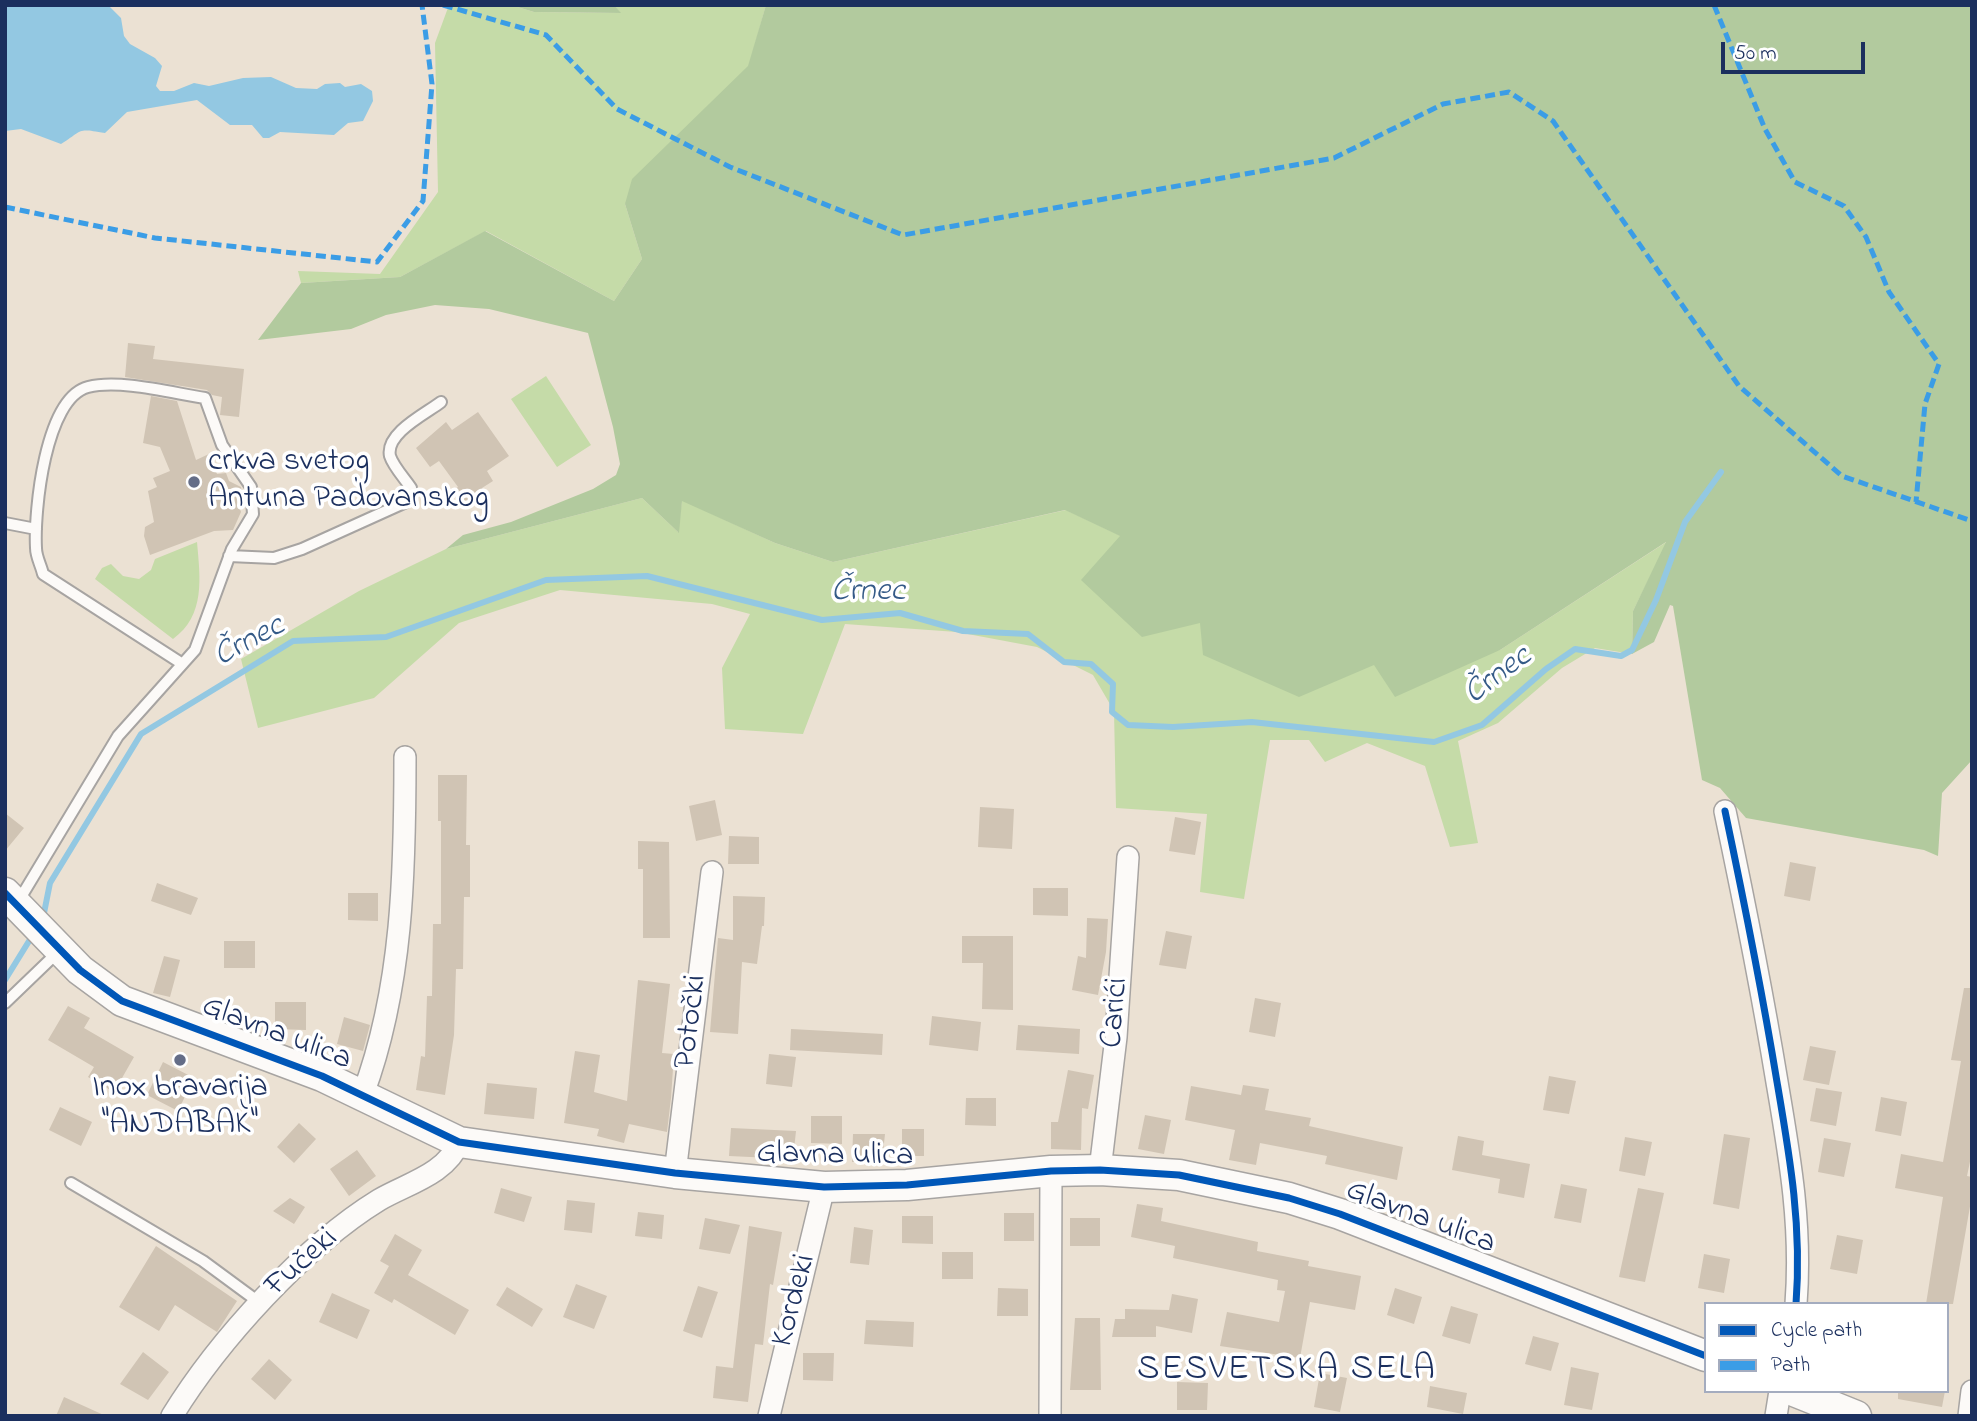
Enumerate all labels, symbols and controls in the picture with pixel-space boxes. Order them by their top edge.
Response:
scale bar [1725,28,1868,72]
text: 50 m [1734,39,1777,69]
place label: crkva svetog Antuna Padovanskog [208,445,489,520]
marker: crkva svetog Antuna Padovanskog [186,474,202,490]
water label: Črnec [831,574,905,614]
water label: Črnec [208,608,292,678]
water label: Črnec [1458,639,1540,715]
street label: Potočki [668,973,718,1071]
street label: Carići [1095,976,1139,1050]
street label: Glavna ulica [196,989,356,1081]
marker: Inox bravarija "ANDABAK" [172,1052,188,1068]
place label: Inox bravarija "ANDABAK" [92,1071,268,1146]
street label: Glavna ulica [756,1136,914,1178]
street label: Glavna ulica [1340,1173,1500,1265]
street label: Fučeki [259,1221,347,1307]
street label: Kordeki [765,1251,827,1351]
legend [1704,1302,1949,1393]
text: Cycle path [1771,1316,1862,1346]
district label: SESVETSKA SELA [1139,1351,1435,1393]
text: Path [1771,1351,1810,1381]

